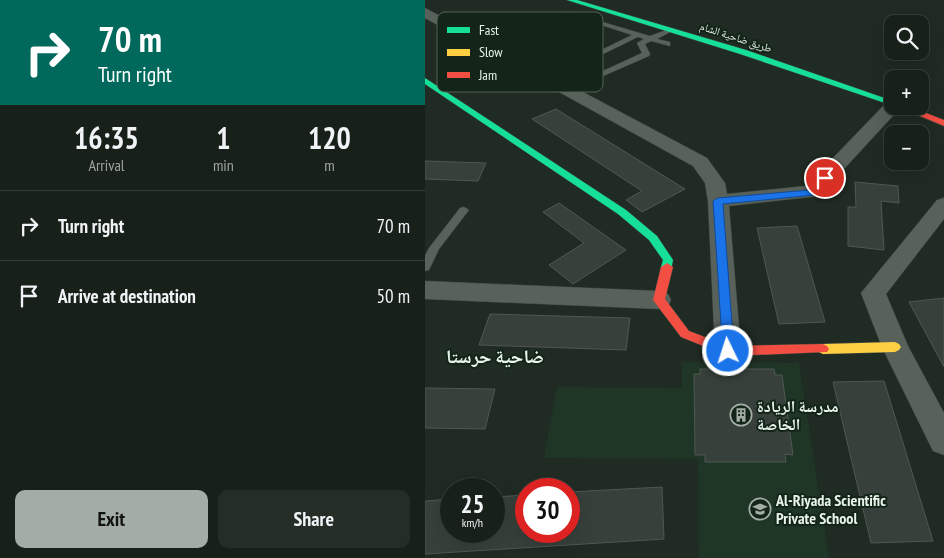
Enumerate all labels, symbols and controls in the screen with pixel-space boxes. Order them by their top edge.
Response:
legend [437,12,603,92]
map controls [884,15,929,170]
button: search [884,15,929,60]
text: 70 m [98,16,162,62]
street label: طريق ضاحية الشام [698,19,774,55]
icon: right [15,20,80,85]
text: Fast [479,21,499,39]
text: Slow [479,43,503,61]
text: Turn right [98,60,172,88]
text: Jam [478,66,497,84]
button: + [884,70,929,115]
text: 16:35 [74,118,139,157]
text: 1 [216,118,231,157]
text: 120 [308,118,351,157]
button: − [884,125,929,170]
text: Arrival [88,155,125,175]
text: min [213,155,234,175]
text: m [324,155,335,175]
pin [804,157,846,199]
icon: arrive [811,164,839,192]
icon: right [15,212,43,240]
text: Turn right [58,214,124,238]
text: 70 m [377,214,410,238]
icon: arrive [15,282,43,310]
text: Arrive at destination [58,284,196,308]
text: 50 m [377,284,410,308]
position arrow [701,324,753,376]
district label: ضاحية حرستا [446,344,544,368]
place label: مدرسة الريادة الخاصة [757,396,839,434]
building icon: مدرسة الريادة الخاصة [729,403,753,427]
speed limit sign: 30 [515,478,580,543]
text: 25 [461,488,484,520]
button: Exit [15,490,208,548]
button: Share [218,490,410,548]
place label: Al-Riyada Scientific Private School [775,490,886,528]
school or university icon: Al-Riyada Scientific Private School [748,497,772,521]
text: km/h [462,515,483,530]

